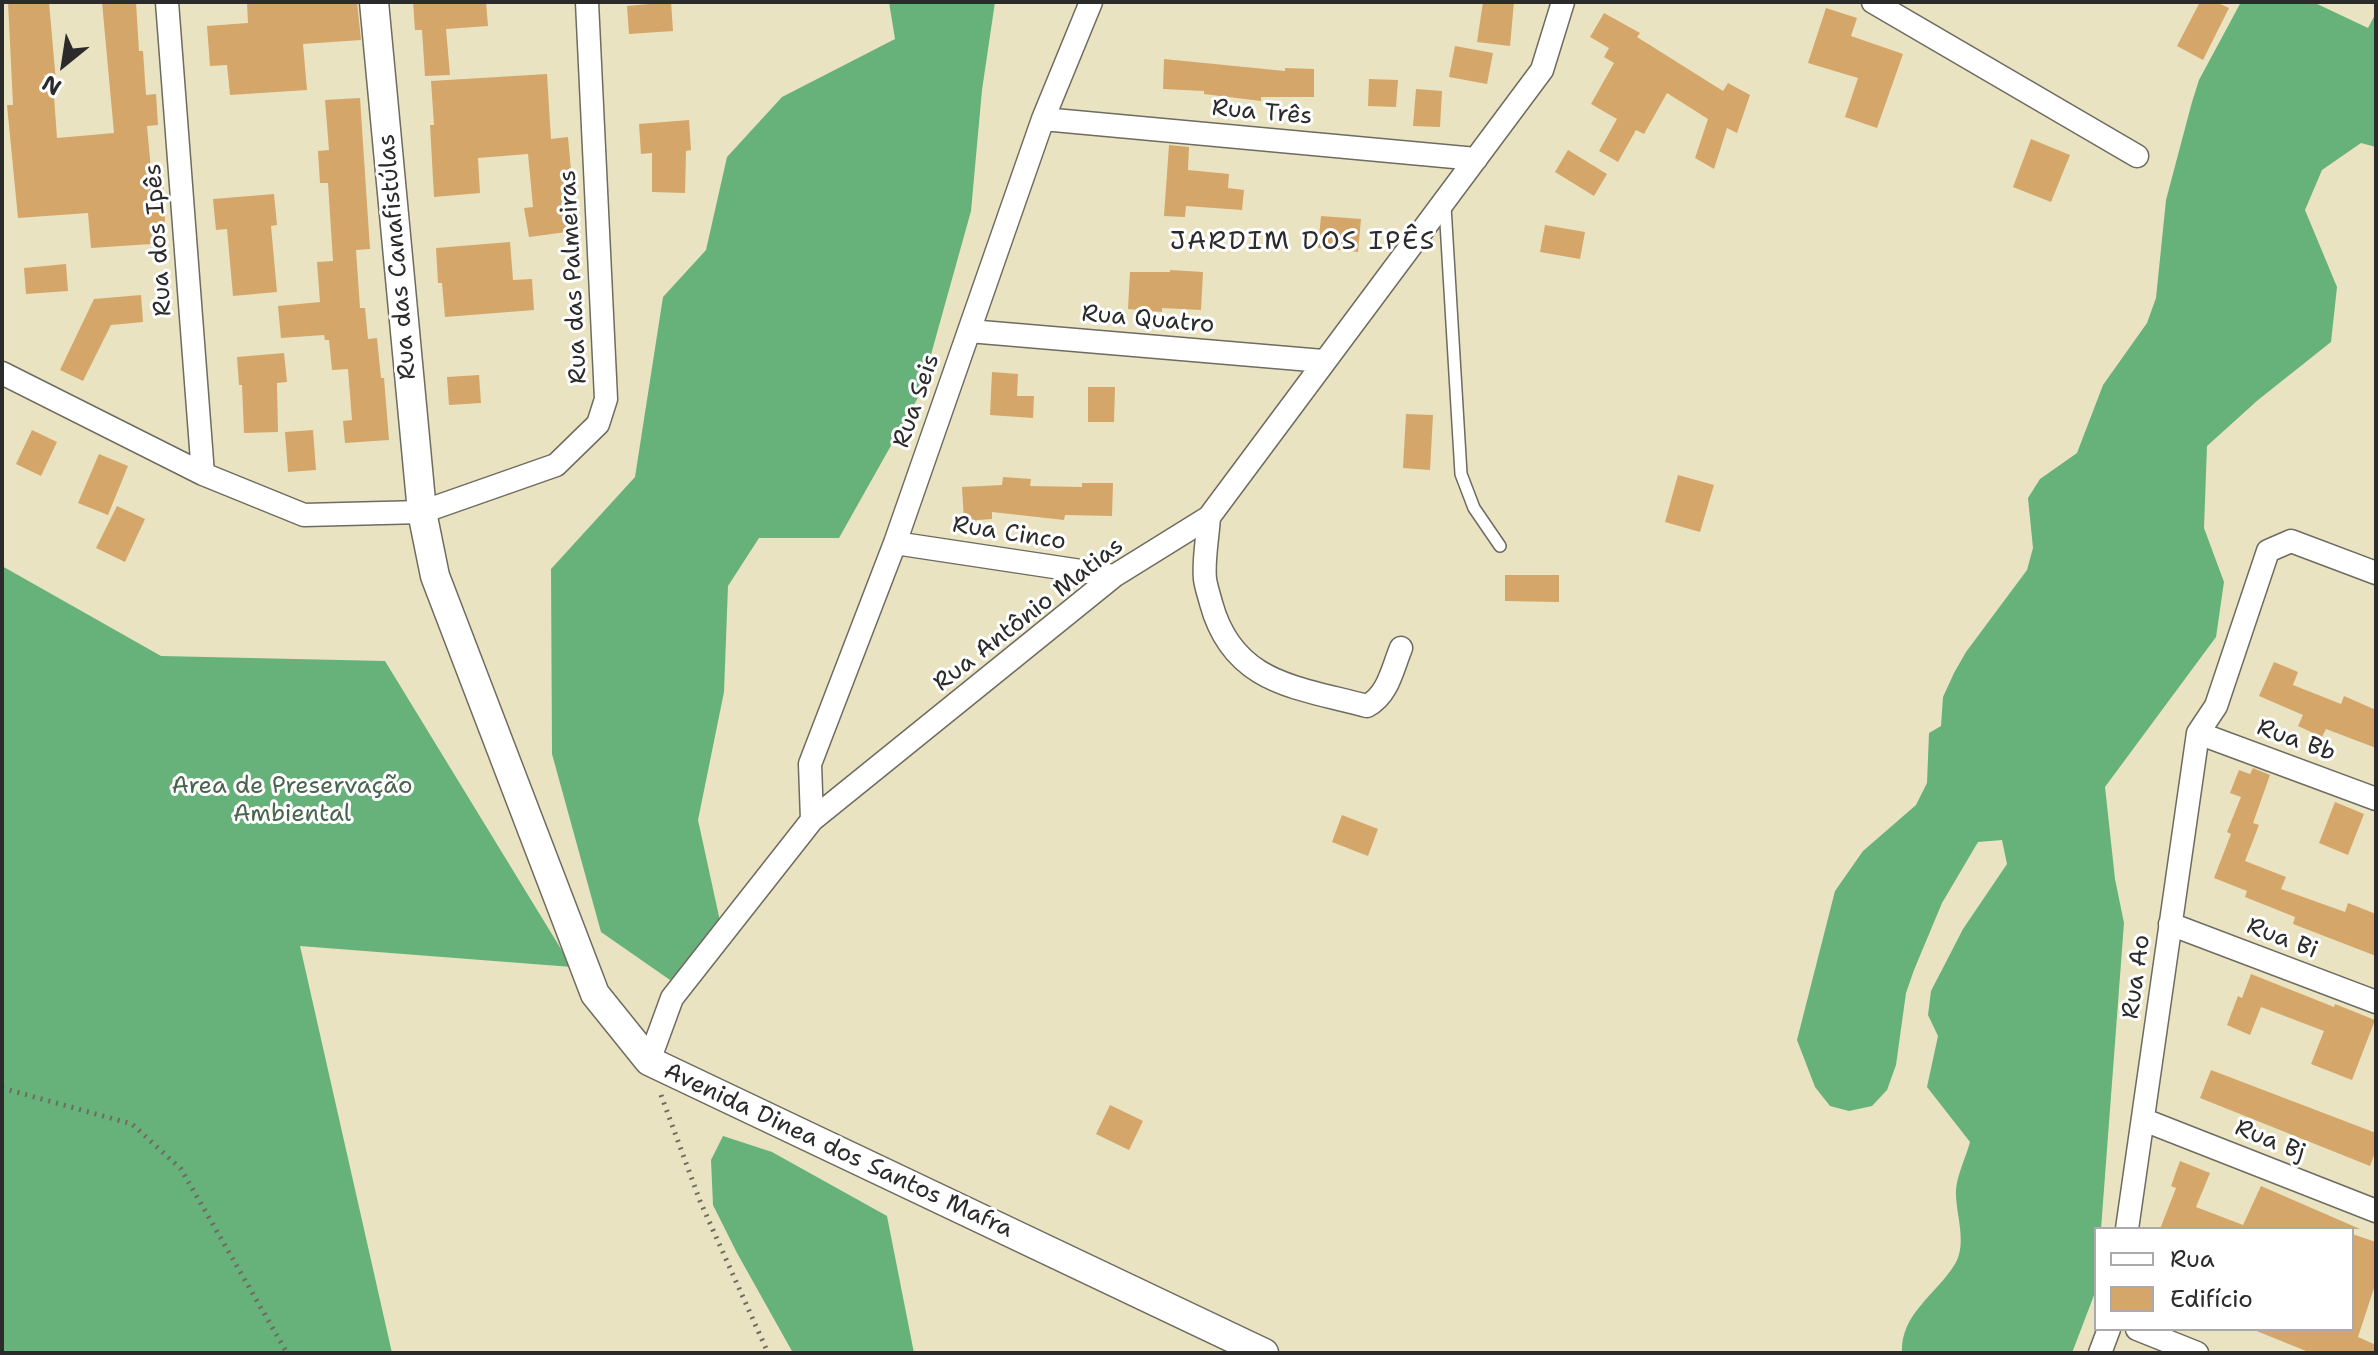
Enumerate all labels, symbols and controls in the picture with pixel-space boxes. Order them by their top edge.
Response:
north arrow [24,24,104,104]
text: N [37,68,67,102]
street label: Rua Três [1211,94,1313,132]
street label: Rua das Canafistúlas [373,133,423,381]
street label: Rua dos Ipês [139,163,179,317]
street label: Rua das Palmeiras [554,169,594,385]
district label: JARDIM DOS IPÊS [1170,226,1436,258]
street label: Rua Quatro [1080,300,1216,340]
street label: Rua Seis [888,350,946,452]
street label: Rua Cinco [950,511,1068,557]
street label: Rua Antônio Matias [928,532,1130,698]
street label: Rua Bb [2253,714,2339,768]
park label: Area de Preservação Ambiental [171,773,413,829]
street label: Rua Bi [2242,912,2322,966]
street label: Rua Ao [2117,933,2157,1021]
street label: Avenida Dinea dos Santos Mafra [659,1057,1017,1245]
street label: Rua Bj [2231,1114,2309,1168]
legend [2094,1227,2354,1331]
text: Rua [2170,1243,2215,1275]
text: Edifício [2170,1283,2253,1315]

